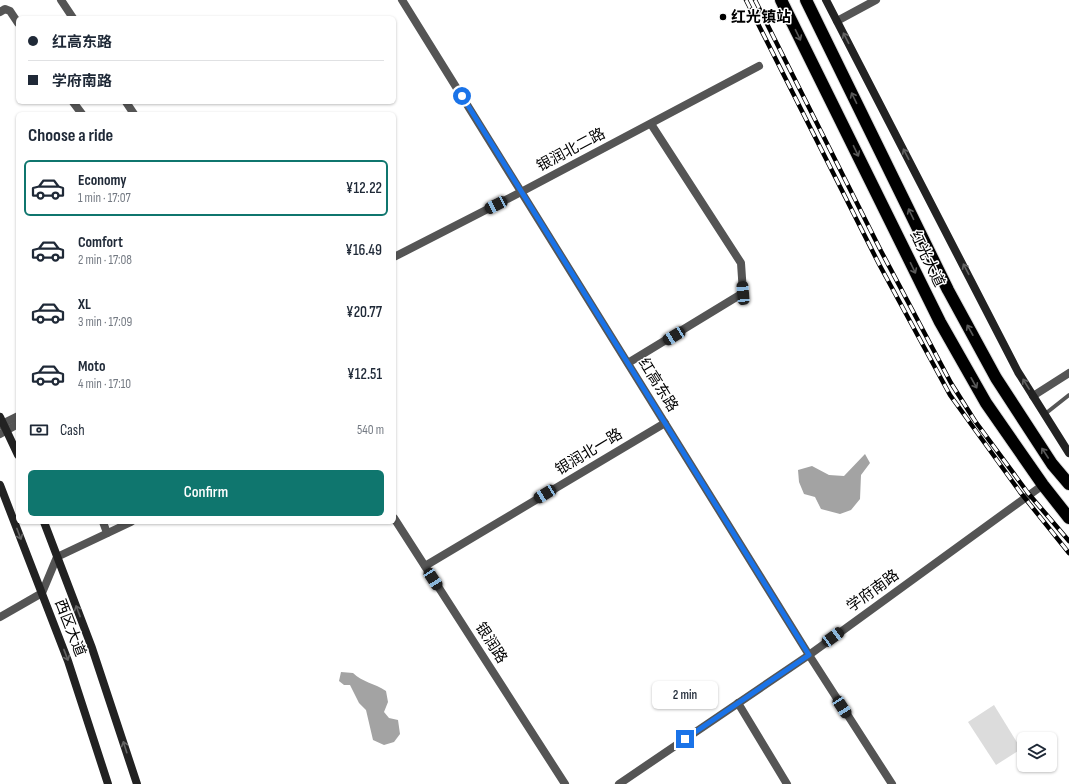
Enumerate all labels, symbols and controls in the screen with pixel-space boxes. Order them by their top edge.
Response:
place label: 红光镇站 [731,8,791,27]
marker: 红光镇站 [718,12,728,22]
one-way arrow [795,29,802,41]
one-way arrow [842,32,849,44]
text: 红高东路 [52,33,112,52]
text: 学府南路 [52,72,112,91]
route start [453,87,471,105]
one-way arrow [850,92,857,104]
street label: 银润北二路 [533,124,609,176]
text: Choose a ride [28,125,113,146]
one-way arrow [852,145,860,157]
one-way arrow [901,148,909,160]
icon: car [30,170,66,206]
text: Economy [78,171,127,190]
text: ¥12.22 [346,179,382,198]
text: 1 min · 17:07 [78,190,131,206]
car [483,194,509,216]
one-way arrow [907,209,914,221]
street label: 红光大道 [905,228,949,290]
icon: car [30,232,66,268]
text: Comfort [78,233,123,252]
text: ¥16.49 [345,241,382,260]
text: 2 min · 17:08 [78,252,132,268]
one-way arrow [910,262,917,274]
one-way arrow [962,263,969,275]
car [736,281,750,305]
icon: car [30,294,66,330]
text: XL [78,295,91,314]
text: ¥20.77 [346,303,382,322]
text: 3 min · 17:09 [78,314,132,330]
one-way arrow [966,324,973,336]
car [661,325,687,347]
street label: 红高东路 [634,355,682,415]
icon: car [30,356,66,392]
text: Moto [78,357,105,376]
text: ¥12.51 [347,365,382,384]
text: 4 min · 17:10 [78,376,131,392]
one-way arrow [971,377,979,389]
one-way arrow [1022,379,1030,390]
icon: cash [28,419,50,441]
text: Cash [60,421,85,440]
text: 540 m [357,422,384,438]
street label: 银润北一路 [552,425,626,479]
one-way arrow [1041,448,1049,459]
button: Confirm [28,470,384,516]
car [532,483,558,505]
one-way arrow [16,528,24,540]
car [421,566,445,592]
street label: 学府南路 [843,566,903,616]
street label: 西区大道 [50,597,90,659]
one-way arrow [74,605,82,617]
street label: 银润路 [471,619,511,667]
car [820,625,846,649]
one-way arrow [62,649,70,661]
callout: 2 min [652,681,718,709]
text: 2 min [673,687,697,703]
car [830,694,854,720]
route end [676,730,694,748]
map controls [1017,732,1057,772]
button: layers [1017,732,1057,772]
one-way arrow [121,741,128,754]

